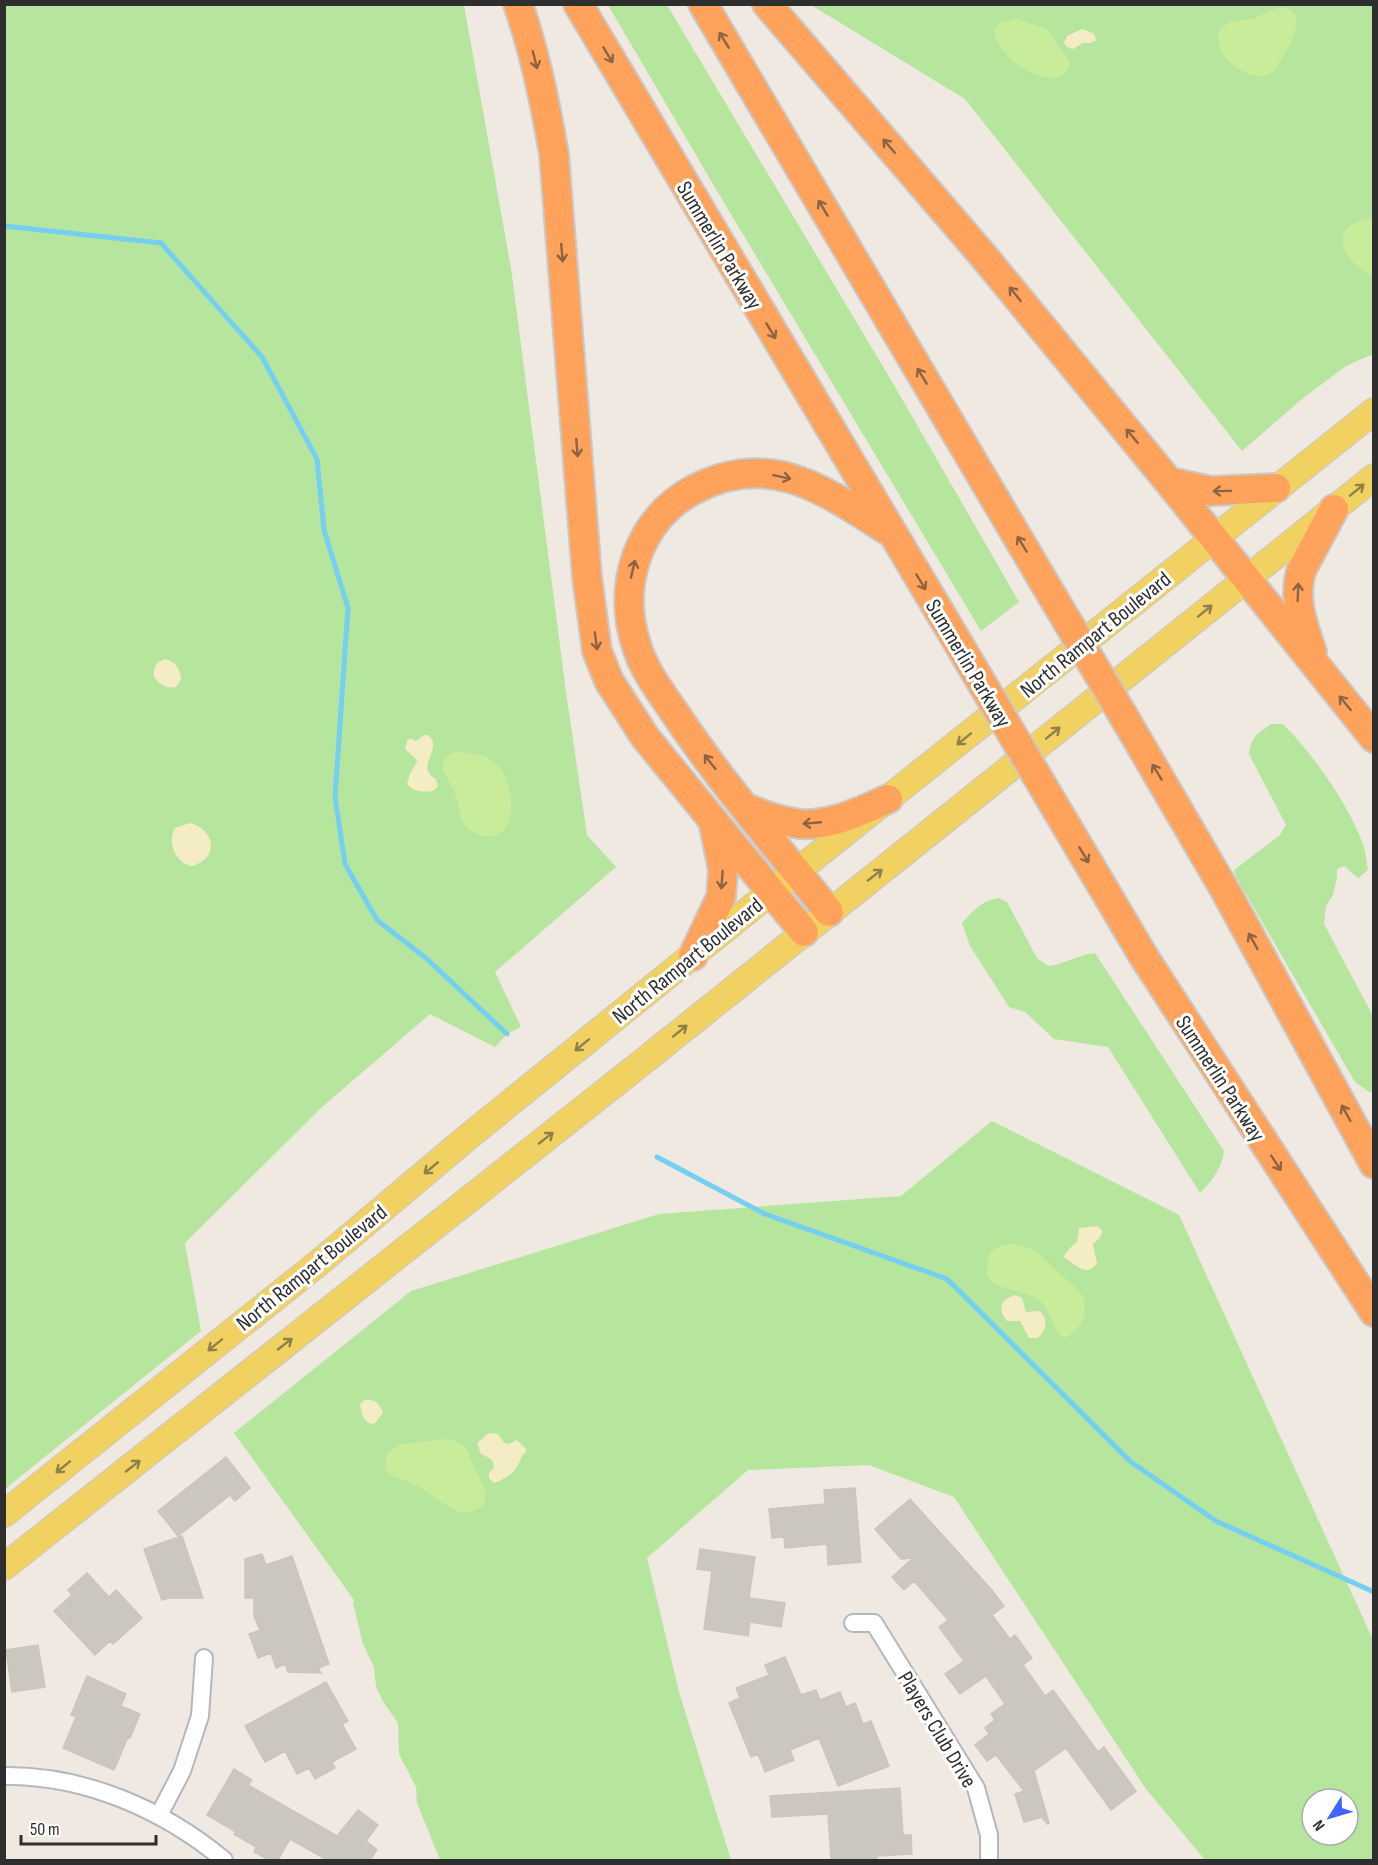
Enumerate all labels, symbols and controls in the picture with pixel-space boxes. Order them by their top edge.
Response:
one-way arrow [718,32,730,49]
one-way arrow [602,46,614,63]
one-way arrow [529,51,541,70]
one-way arrow [882,139,896,154]
street label: Summerlin Parkway [670,177,768,315]
one-way arrow [817,200,829,217]
one-way arrow [556,243,567,263]
one-way arrow [1008,287,1022,302]
one-way arrow [766,322,778,339]
one-way arrow [916,368,928,385]
one-way arrow [1126,429,1139,445]
one-way arrow [572,437,583,457]
one-way arrow [772,471,791,483]
one-way arrow [1349,483,1364,497]
one-way arrow [1213,485,1233,497]
one-way arrow [1015,536,1027,553]
one-way arrow [627,560,639,579]
street label: North Rampart Boulevard [1015,566,1177,704]
one-way arrow [915,573,927,590]
one-way arrow [1292,582,1304,602]
street label: Summerlin Parkway [919,595,1017,733]
one-way arrow [1197,605,1213,618]
one-way arrow [591,631,602,651]
one-way arrow [1339,695,1352,711]
one-way arrow [1045,727,1061,740]
one-way arrow [956,732,972,745]
one-way arrow [703,754,716,770]
one-way arrow [1150,764,1162,781]
one-way arrow [803,818,823,829]
one-way arrow [1079,846,1091,863]
one-way arrow [867,869,883,882]
one-way arrow [716,870,727,890]
street label: North Rampart Boulevard [607,892,769,1030]
one-way arrow [1247,933,1258,951]
street label: Summerlin Parkway [1169,1011,1271,1147]
one-way arrow [672,1025,688,1038]
one-way arrow [574,1039,590,1052]
one-way arrow [1340,1105,1352,1122]
one-way arrow [538,1131,554,1144]
one-way arrow [1270,1155,1283,1172]
one-way arrow [424,1161,439,1175]
street label: North Rampart Boulevard [231,1199,393,1337]
one-way arrow [277,1338,293,1351]
one-way arrow [208,1339,224,1352]
one-way arrow [124,1459,140,1472]
one-way arrow [56,1460,71,1474]
street label: Players Club Drive [891,1667,982,1793]
north arrow [1300,1787,1360,1847]
scale bar [21,1808,156,1846]
text: N [1309,1816,1329,1834]
text: 50 m [30,1819,60,1840]

